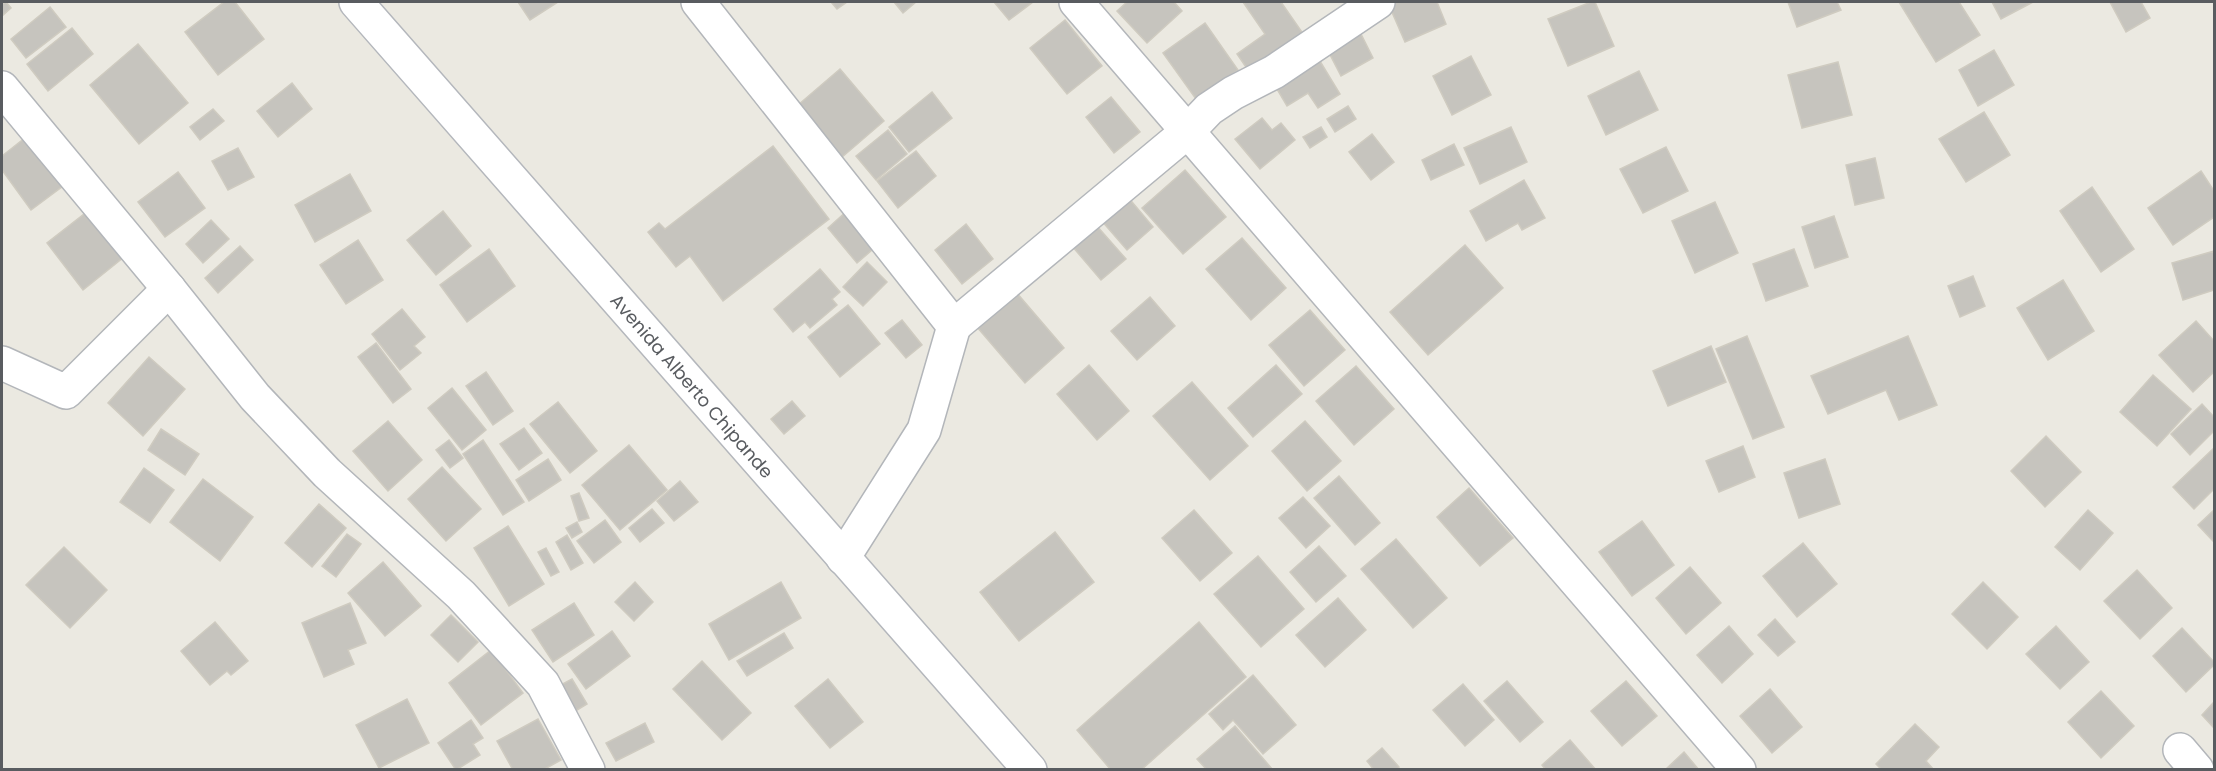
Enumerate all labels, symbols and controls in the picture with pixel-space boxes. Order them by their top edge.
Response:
street label: Avenida Alberto Chipande [605,288,779,484]

